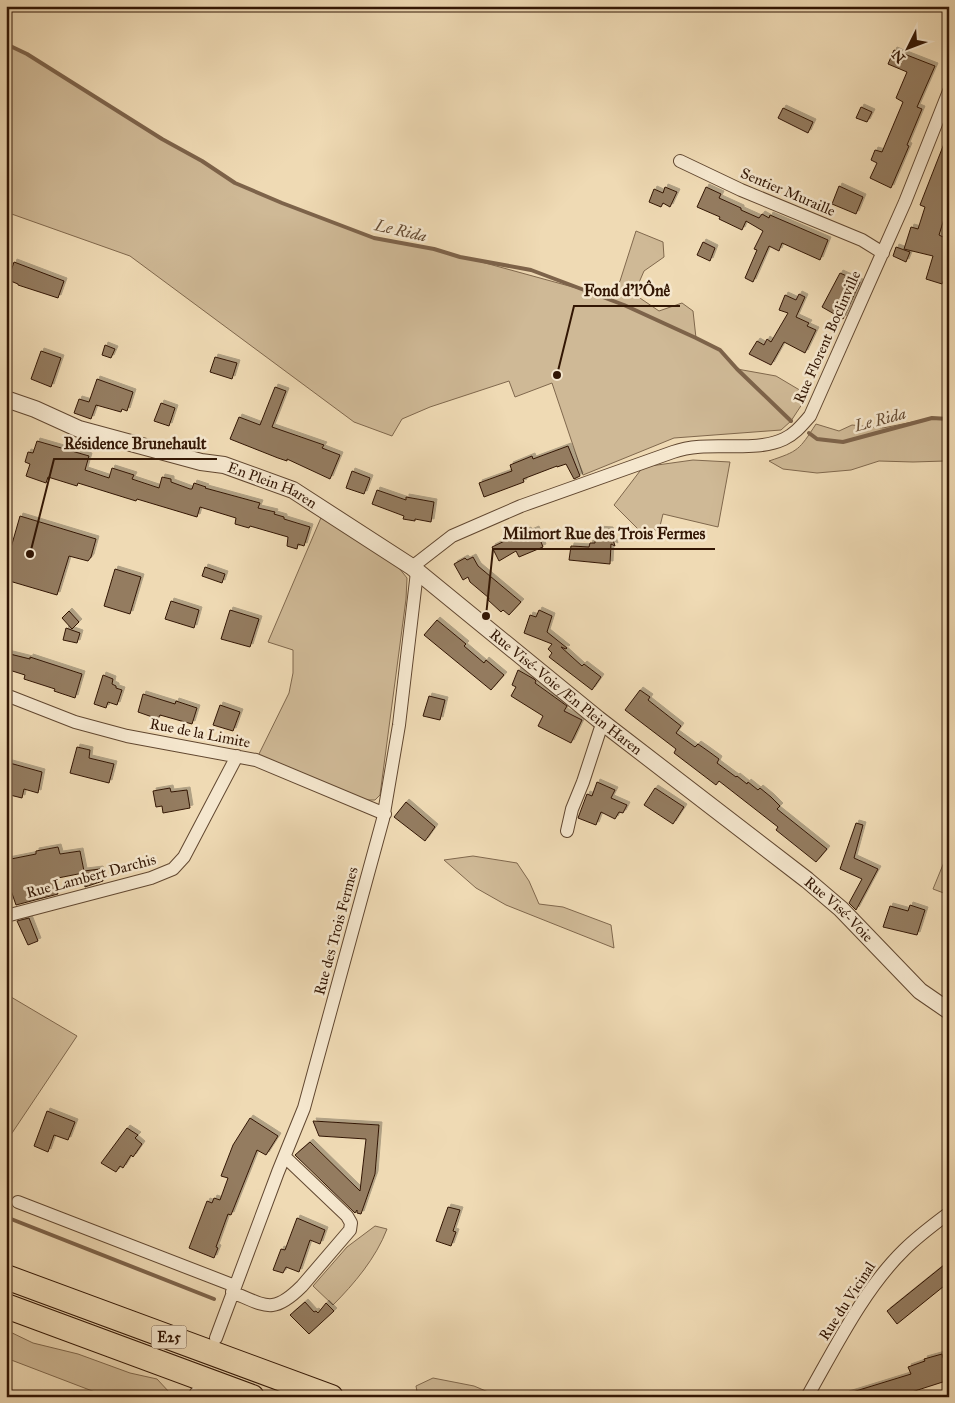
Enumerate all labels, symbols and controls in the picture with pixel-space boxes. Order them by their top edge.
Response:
north arrow [882,22,932,72]
text: N [888,46,909,66]
street label: Sentier Muraille [738,164,838,220]
water label: Le Rida [372,215,429,246]
street label: Rue Florent Boclinville [790,268,864,406]
callout: Fond d’l’Ônê [574,275,680,306]
text: Fond d’l’Ônê [584,279,671,300]
water label: Le Rida [851,403,908,436]
callout: Résidence Brunehault [54,428,217,459]
text: Résidence Brunehault [64,434,207,453]
street label: En Plein Haren [225,458,320,512]
callout: Milmort Rue des Trois Fermes [493,518,715,549]
text: Milmort Rue des Trois Fermes [503,524,705,543]
street label: Rue Visé-Voie /En Plein Haren [486,625,646,759]
street label: Rue de la Limite [148,714,252,752]
street label: Rue Lambert Darchis [24,850,158,902]
street label: Rue des Trois Fermes [310,865,362,997]
street label: Rue Visé-Voie [801,873,877,946]
street label: Rue du Vicinal [815,1258,880,1344]
road number: E25 [152,1325,186,1348]

